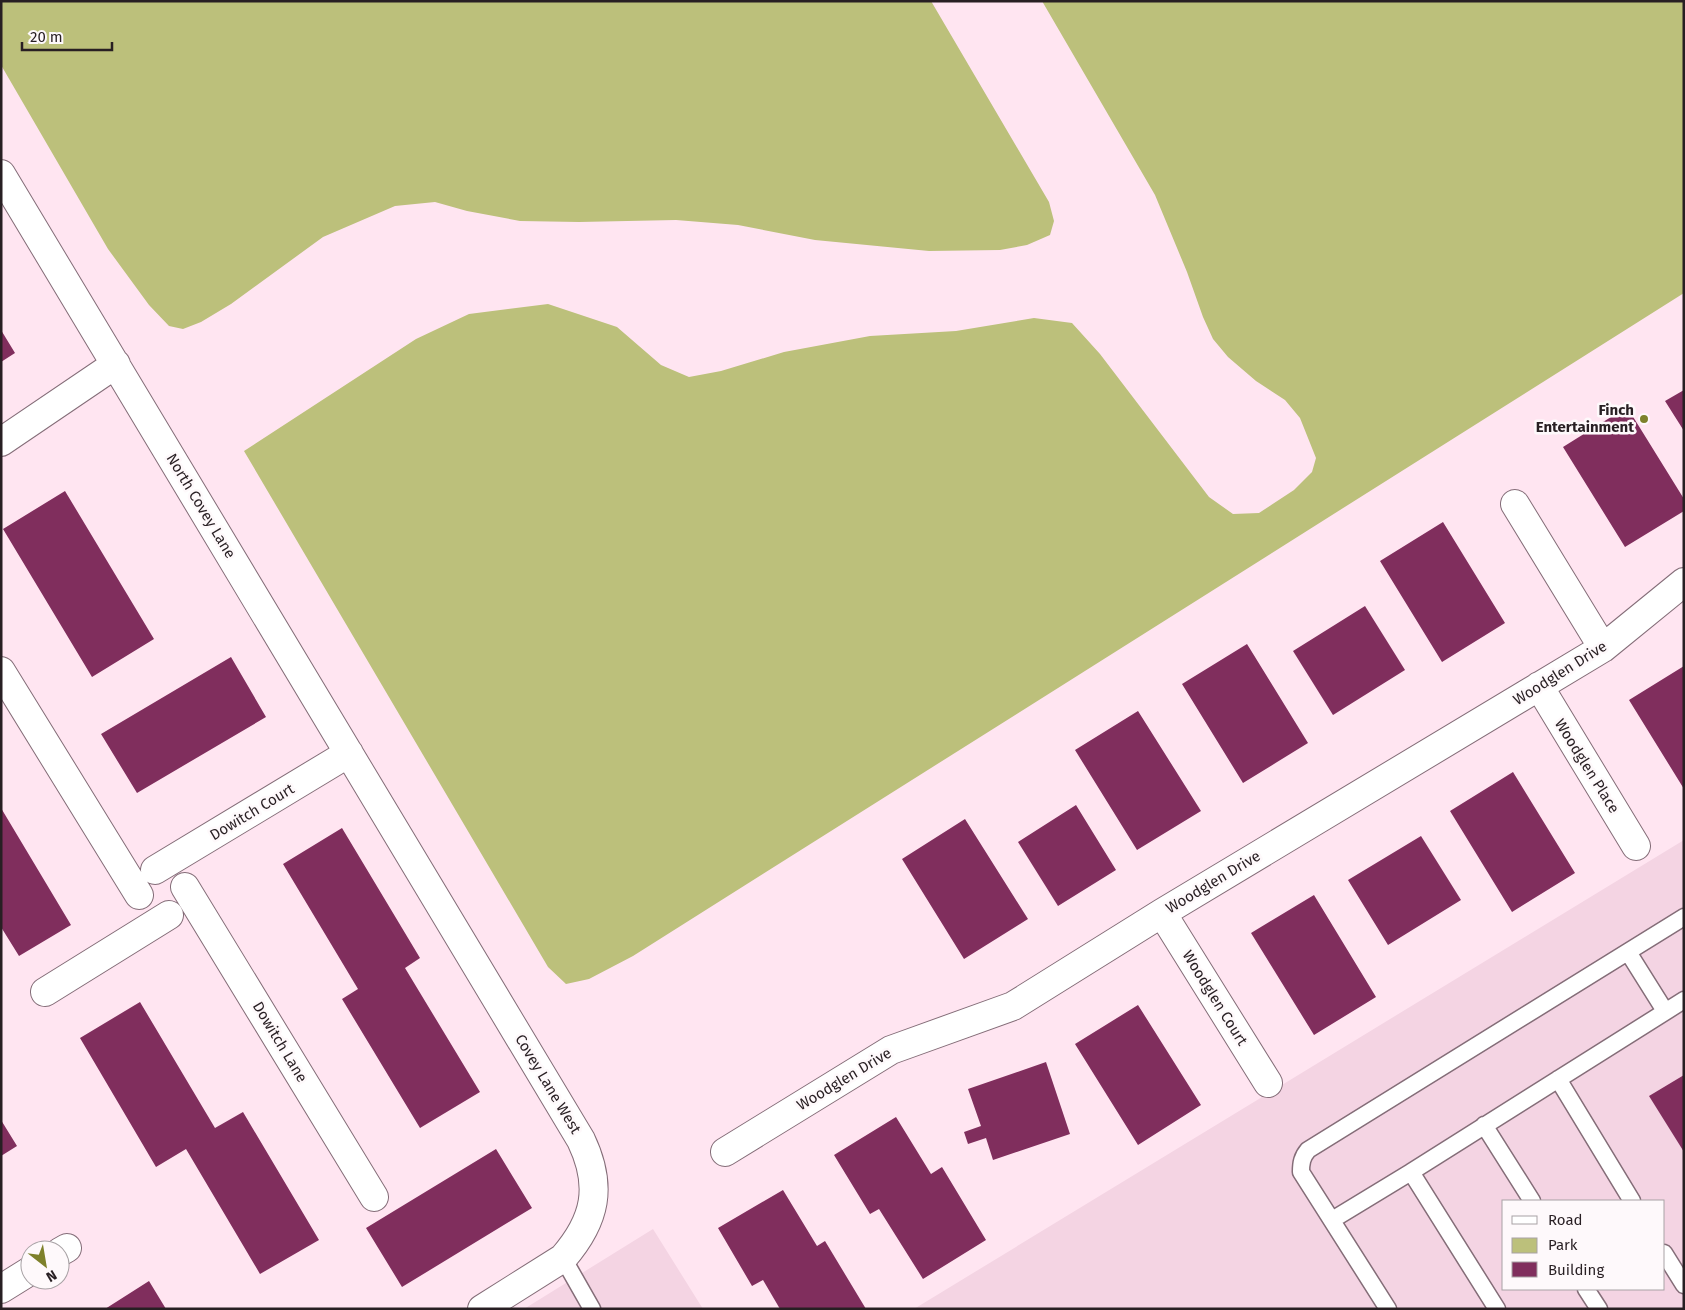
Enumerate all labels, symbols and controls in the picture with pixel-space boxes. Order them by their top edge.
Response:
scale bar [22,20,112,52]
text: 20 m [30,28,63,46]
place label: Finch Entertainment [1536,401,1634,436]
marker: Finch Entertainment [1638,413,1650,425]
street label: North Covey Lane [163,450,239,562]
street label: Woodglen Drive [1510,637,1610,709]
street label: Woodglen Place [1551,715,1623,817]
street label: Dowitch Court [207,779,298,844]
street label: Woodglen Drive [1163,847,1263,917]
street label: Woodglen Court [1179,947,1252,1049]
street label: Dowitch Lane [249,998,311,1086]
street label: Covey Lane West [511,1031,585,1137]
street label: Woodglen Drive [794,1044,894,1114]
legend [1502,1200,1665,1290]
text: Road [1548,1211,1583,1229]
text: Park [1548,1236,1578,1254]
north arrow [20,1240,70,1290]
text: Building [1548,1261,1604,1279]
text: N [43,1266,60,1285]

